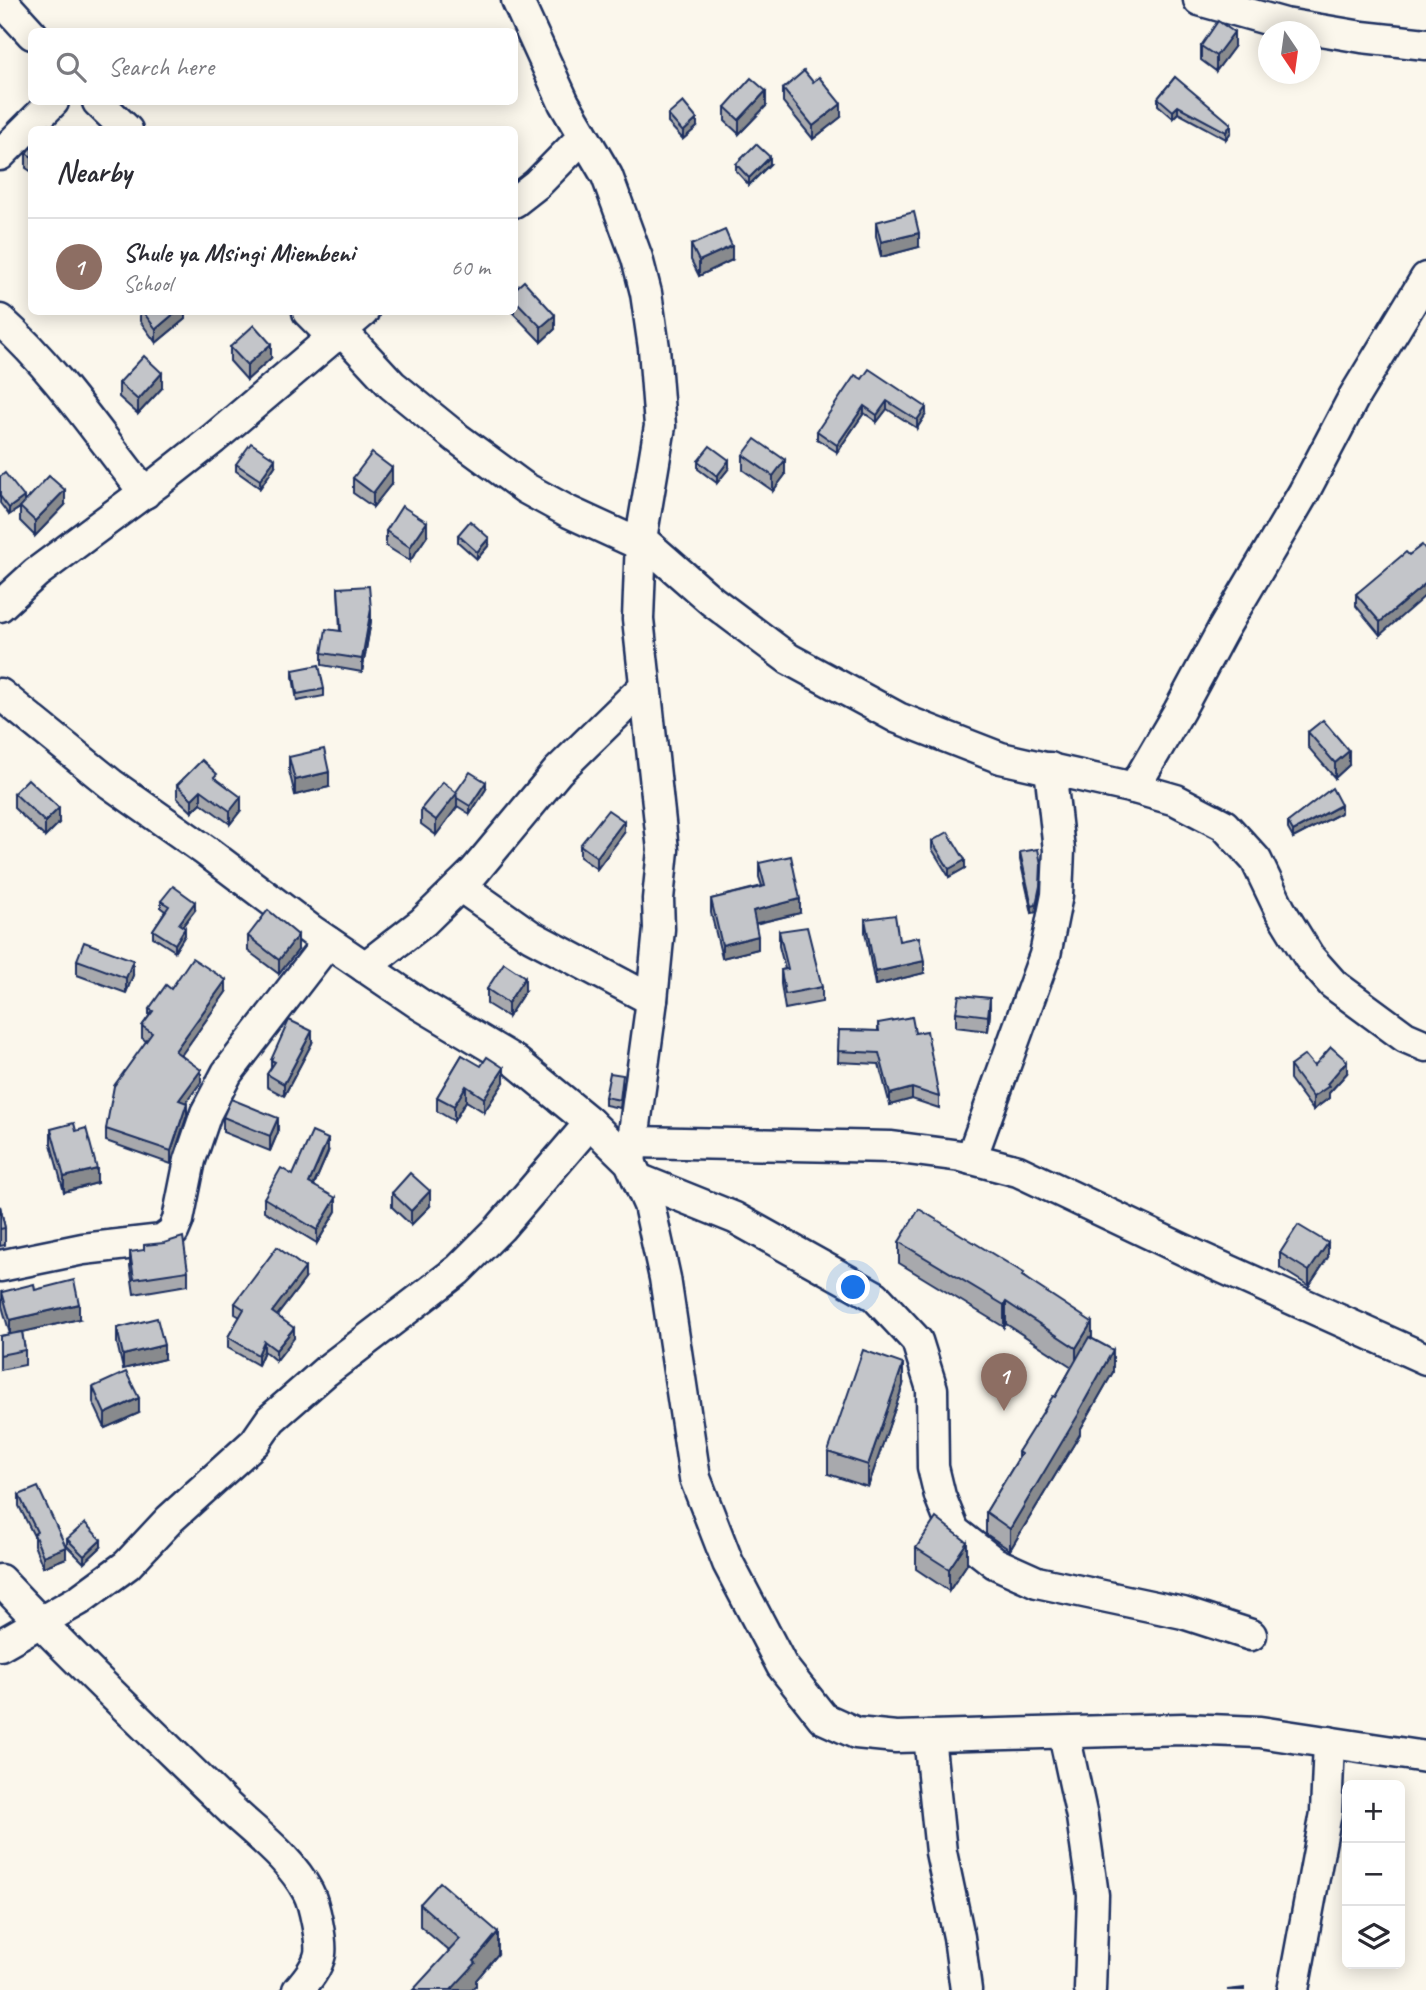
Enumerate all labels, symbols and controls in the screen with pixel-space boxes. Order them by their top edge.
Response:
north arrow [1258,21,1321,84]
search box [28,28,518,105]
icon: search [52,48,90,86]
text: Search here [108,50,214,83]
text: Nearby [56,153,132,191]
text: Shule ya Msingi Miembeni [123,236,355,269]
text: 1 [74,253,84,282]
text: 60 m [451,253,490,282]
text: School [123,269,172,298]
your location [836,1270,870,1304]
pin: 1 [981,1353,1027,1411]
map controls [1342,1780,1405,1969]
button: + [1342,1780,1405,1843]
button: − [1342,1843,1405,1906]
button: layers [1342,1906,1405,1969]

